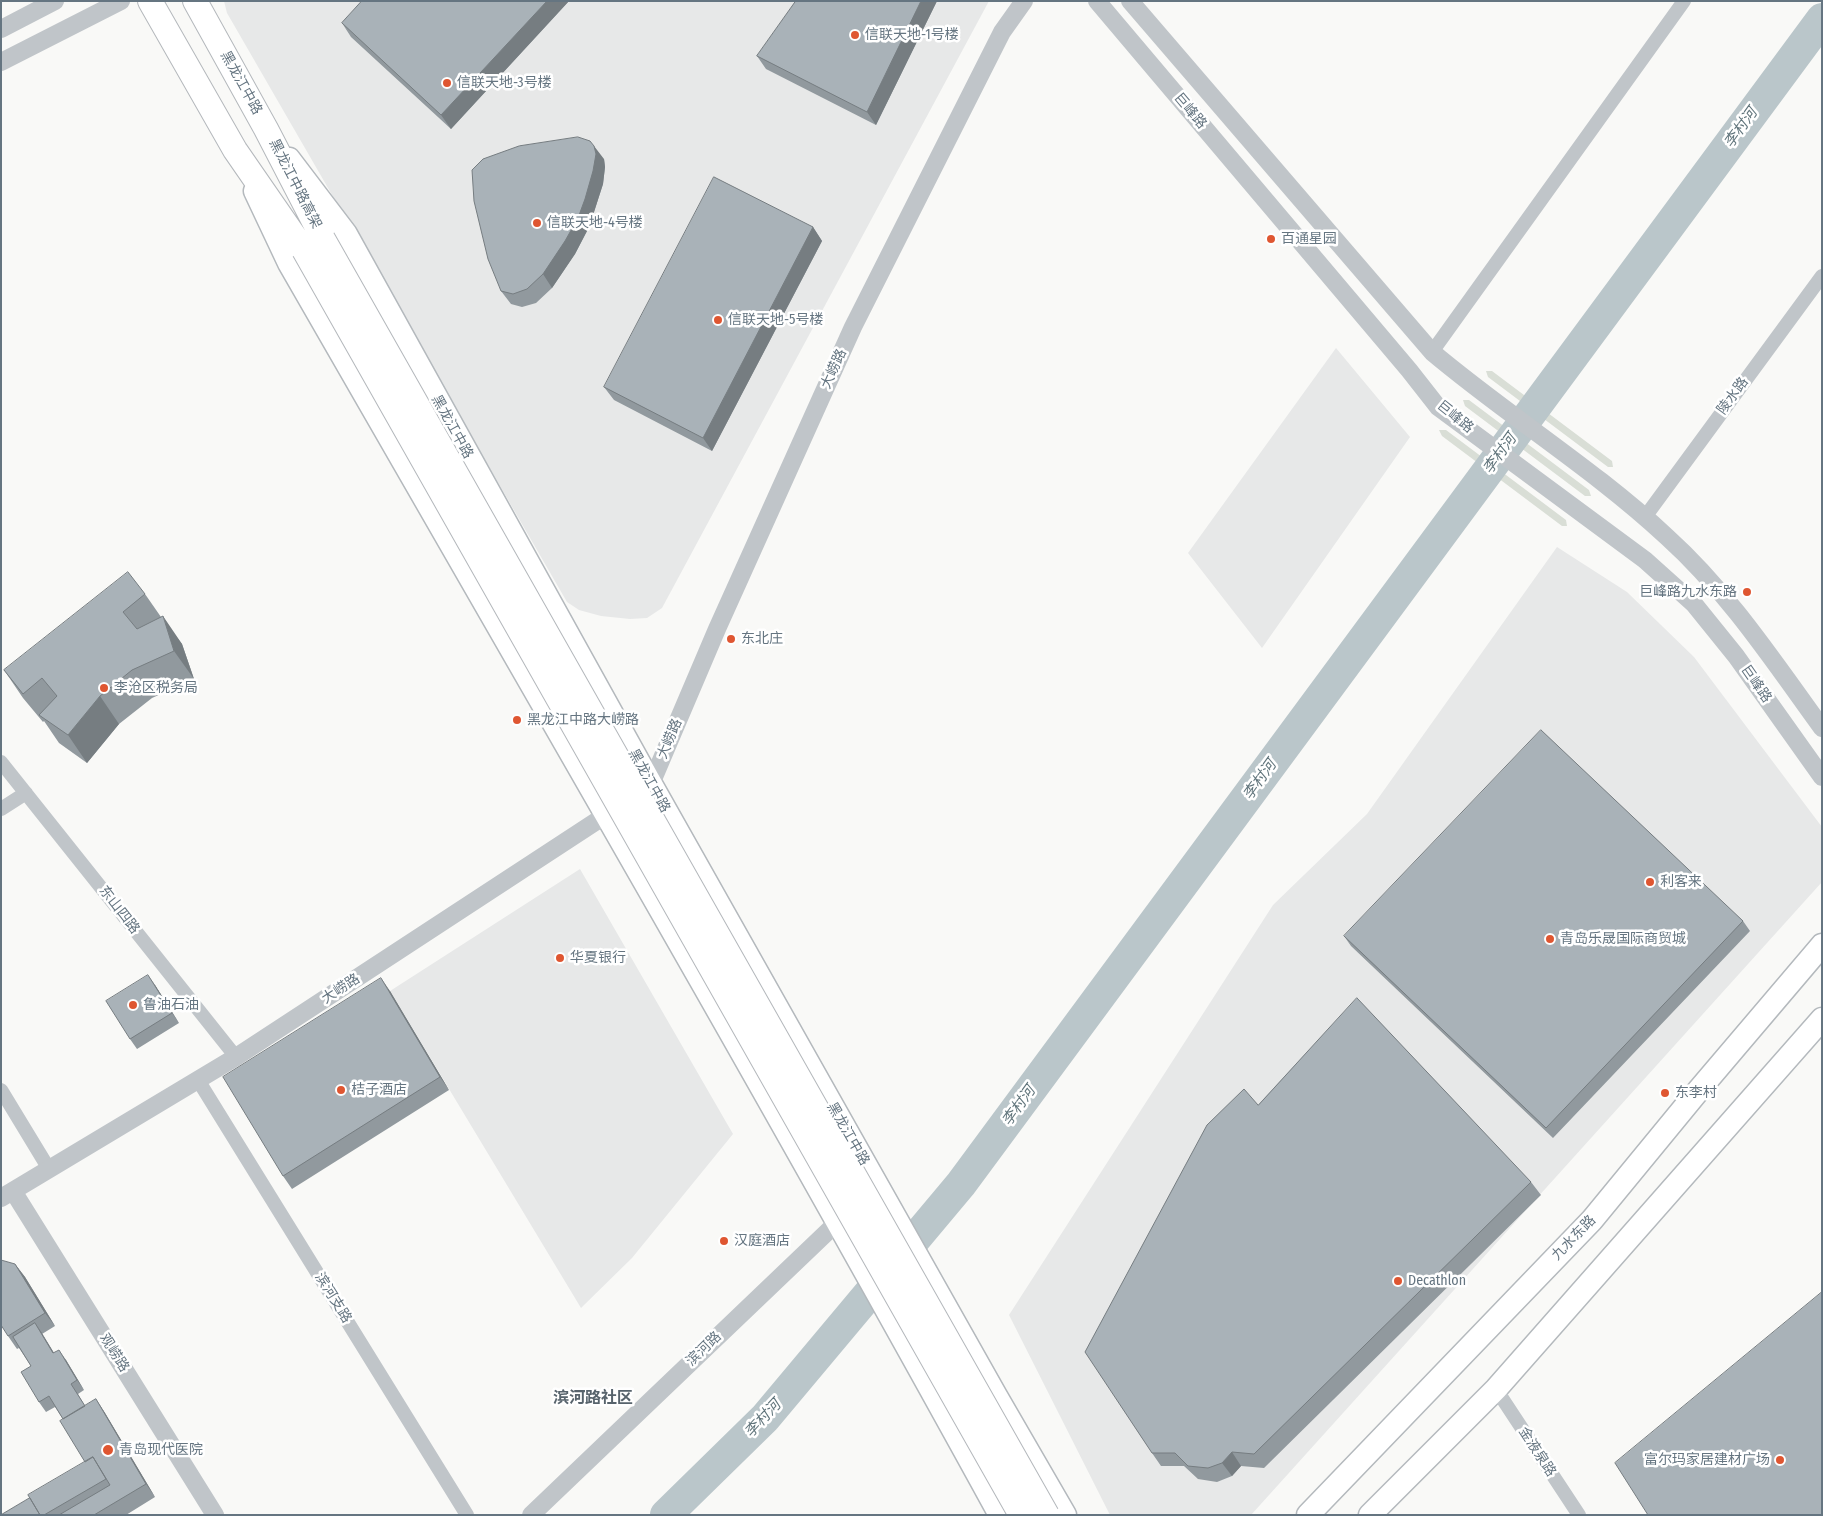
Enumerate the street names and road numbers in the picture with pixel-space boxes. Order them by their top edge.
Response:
street label: 黑龙江中路 [217,48,265,118]
street label: 巨峰路 [1170,90,1210,132]
street label: 黑龙江中路高架 [265,137,325,231]
street label: 大崂路 [818,346,850,392]
street label: 陵水路 [1714,374,1752,418]
street label: 黑龙江中路 [428,392,476,462]
street label: 巨峰路 [1433,397,1477,437]
street label: 巨峰路 [1737,662,1775,706]
street label: 大崂路 [654,716,686,762]
street label: 黑龙江中路 [625,746,673,816]
street label: 东山四路 [95,883,143,937]
street label: 大崂路 [319,971,363,1007]
street label: 黑龙江中路 [823,1099,873,1169]
street label: 九水东路 [1549,1212,1599,1264]
street label: 滨河支路 [311,1270,355,1326]
street label: 滨河路 [683,1328,725,1370]
street label: 观崂路 [96,1331,132,1375]
street label: 金液泉路 [1515,1424,1559,1480]

